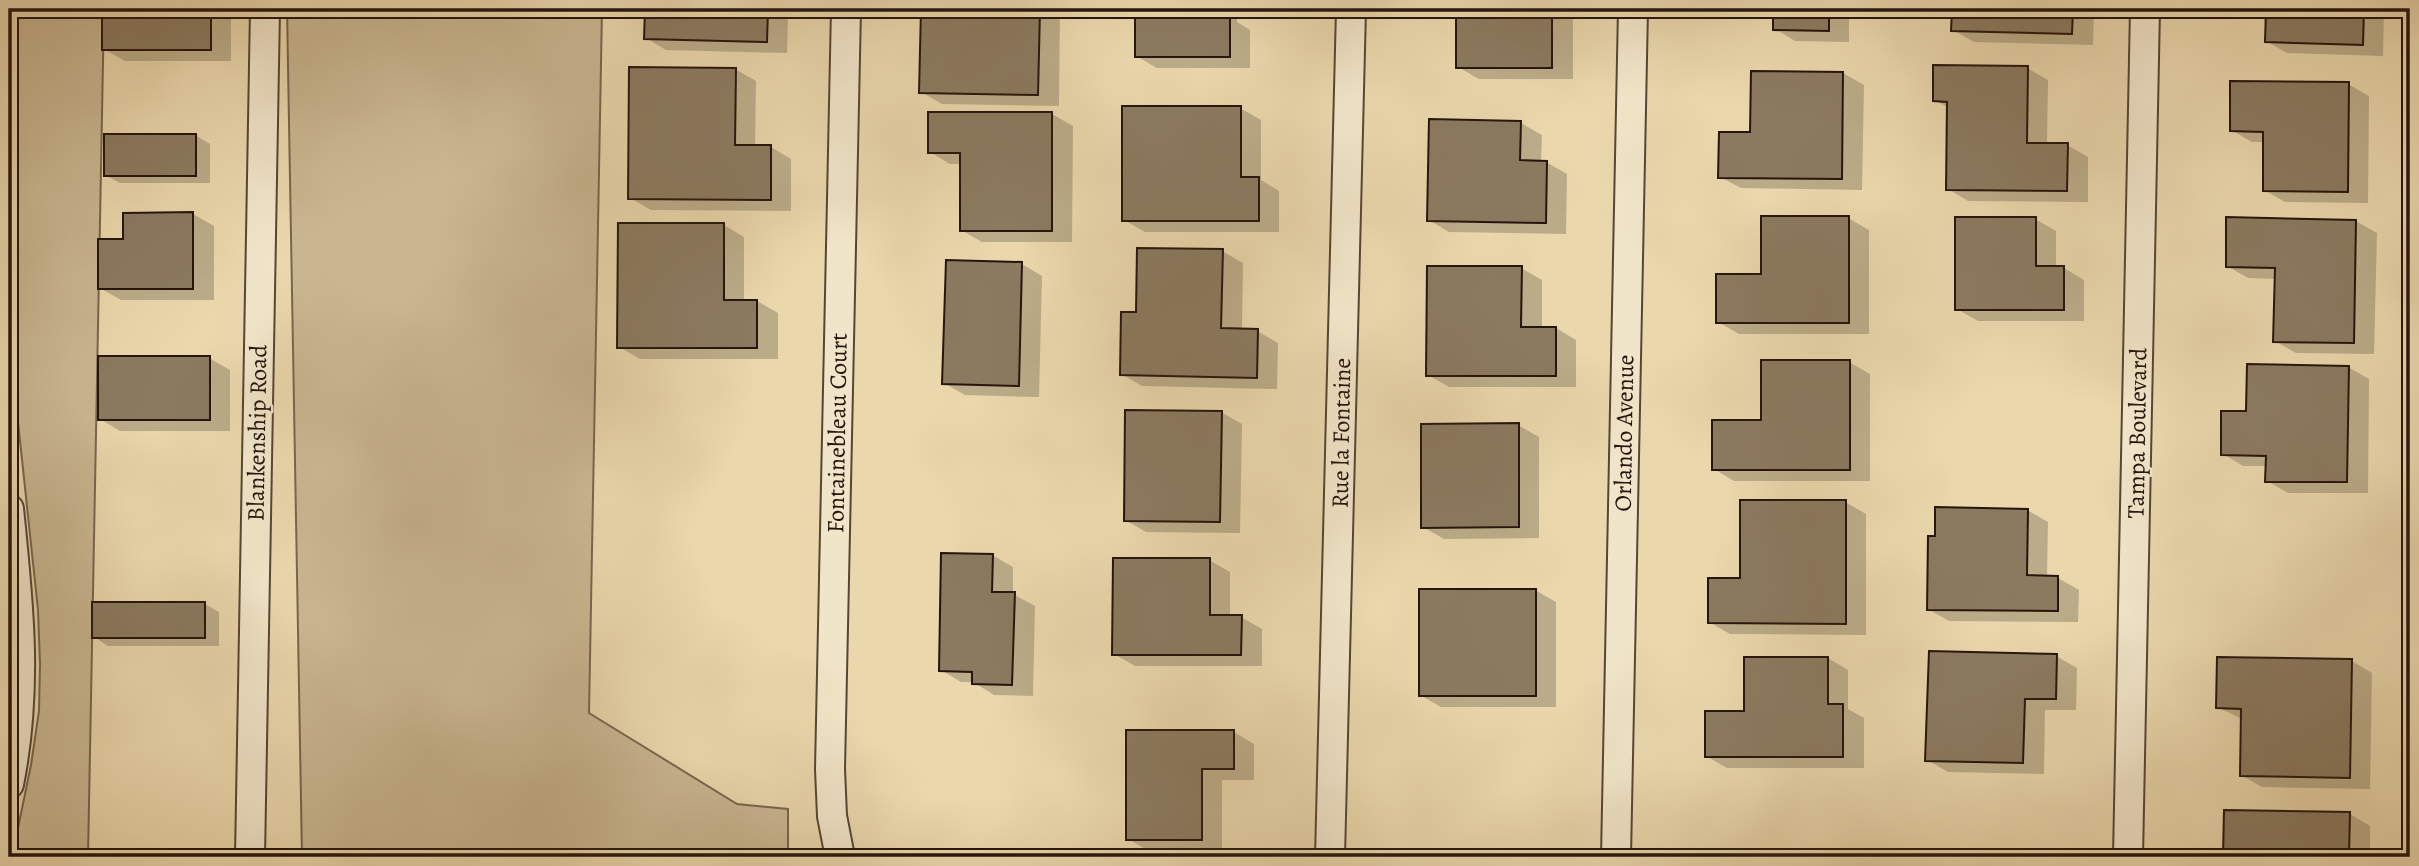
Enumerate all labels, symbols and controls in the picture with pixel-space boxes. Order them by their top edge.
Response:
street label: Fontainebleau Court [819,332,855,533]
street label: Blankenship Road [239,344,275,522]
street label: Tampa Boulevard [2120,347,2154,519]
street label: Orlando Avenue [1607,354,1641,512]
street label: Rue la Fontaine [1324,358,1358,508]

